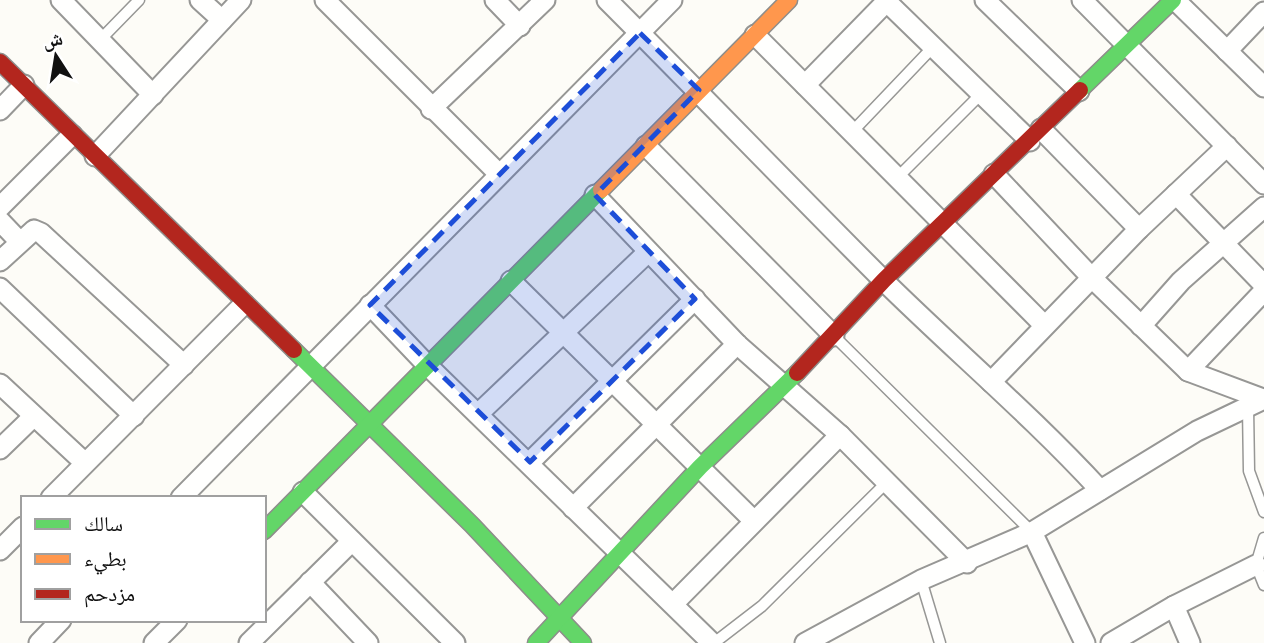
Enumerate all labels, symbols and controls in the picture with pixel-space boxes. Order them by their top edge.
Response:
north arrow [21,21,91,91]
text: ش [40,25,66,60]
legend [21,496,266,622]
text: سالك [84,509,123,544]
text: بطيء [84,544,127,579]
text: مزدحم [84,579,135,614]

